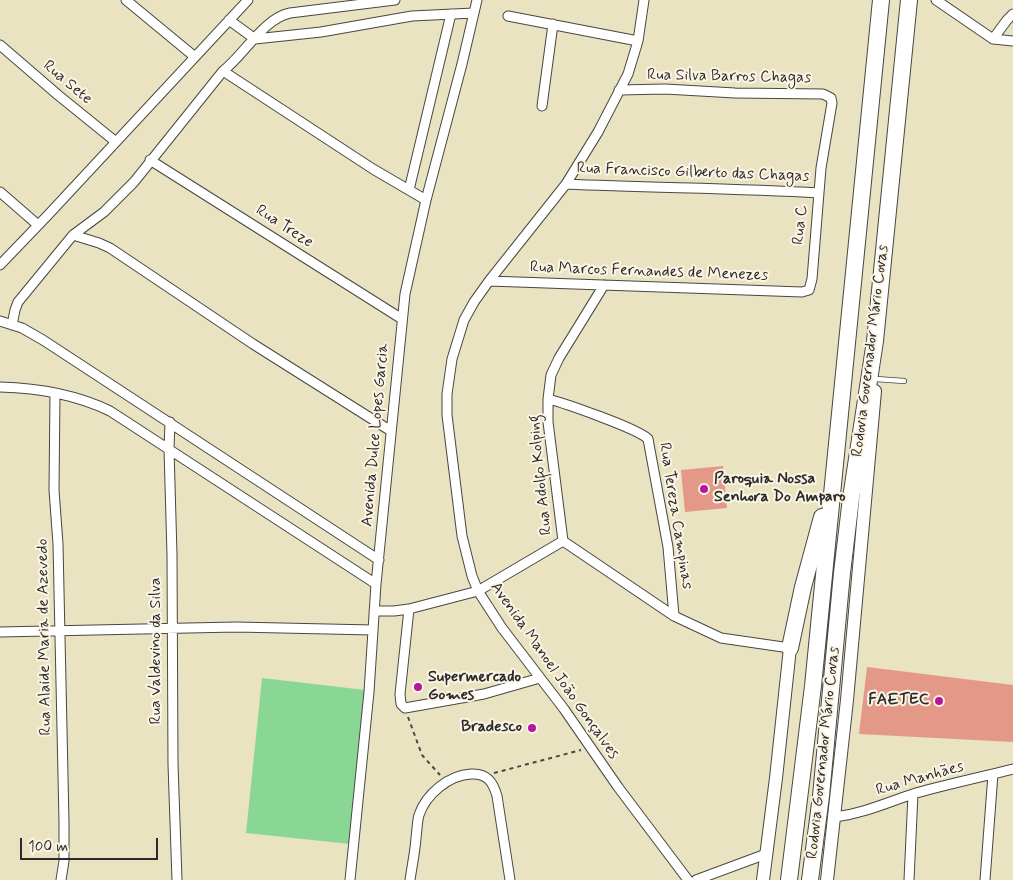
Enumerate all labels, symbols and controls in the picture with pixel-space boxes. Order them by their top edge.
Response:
street label: Rua Sete [38,57,96,109]
street label: Rua Silva Barros Chagas [647,66,811,88]
street label: Rua Francisco Gilberto das Chagas [576,159,810,187]
street label: Rua Treze [252,201,316,253]
street label: Rua C [789,204,813,246]
street label: Rodovia Governador Mário Covas [848,244,894,458]
street label: Rua Marcos Fernandes de Menezes [529,258,769,286]
street label: Avenida Dulce Lopes Garcia [358,343,394,527]
street label: Rua Adolfo Kolping [525,414,557,536]
street label: Rua Tereza Campinas [654,441,696,591]
place label: Paroquia Nossa Senhora Do Amparo [714,470,845,508]
marker: Paroquia Nossa Senhora Do Amparo [698,483,710,495]
street label: Rua Alaide Maria de Azevedo [34,538,56,736]
street label: Rua Valdevino da Silva [147,577,167,725]
street label: Avenida Manoel João Gonçalves [485,579,623,763]
street label: Rodovia Governador Mário Covas [803,646,845,860]
place label: Supermercado Gomes [428,668,521,706]
marker: Supermercado Gomes [412,681,424,693]
place label: FAETEC [868,691,929,711]
marker: FAETEC [933,695,945,707]
place label: Bradesco [461,718,522,738]
marker: Bradesco [526,722,538,734]
street label: Rua Manhães [874,757,966,801]
scale bar [22,828,160,860]
text: 100 m [28,837,68,857]

